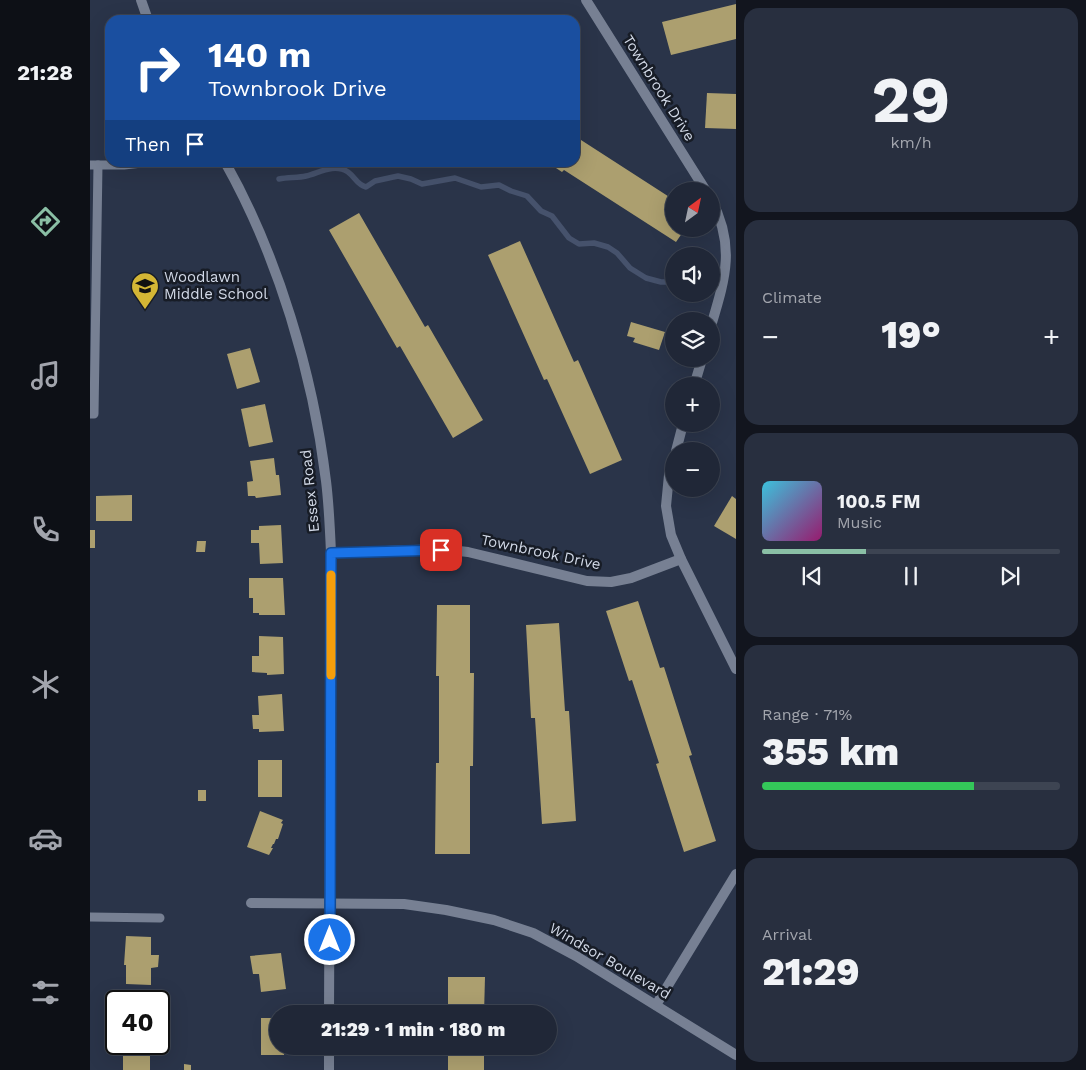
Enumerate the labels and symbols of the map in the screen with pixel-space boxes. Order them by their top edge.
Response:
street label: Townbrook Drive [619,32,699,144]
north arrow [665,182,720,238]
place label: Woodlawn Middle School [164,268,268,303]
school or university icon: Woodlawn Middle School [130,271,160,310]
street label: Essex Road [297,449,323,533]
pin [420,529,462,571]
street label: Townbrook Drive [480,531,602,573]
position arrow [303,913,355,965]
street label: Windsor Boulevard [546,919,674,1003]
speed limit sign: 40 [105,990,170,1055]

